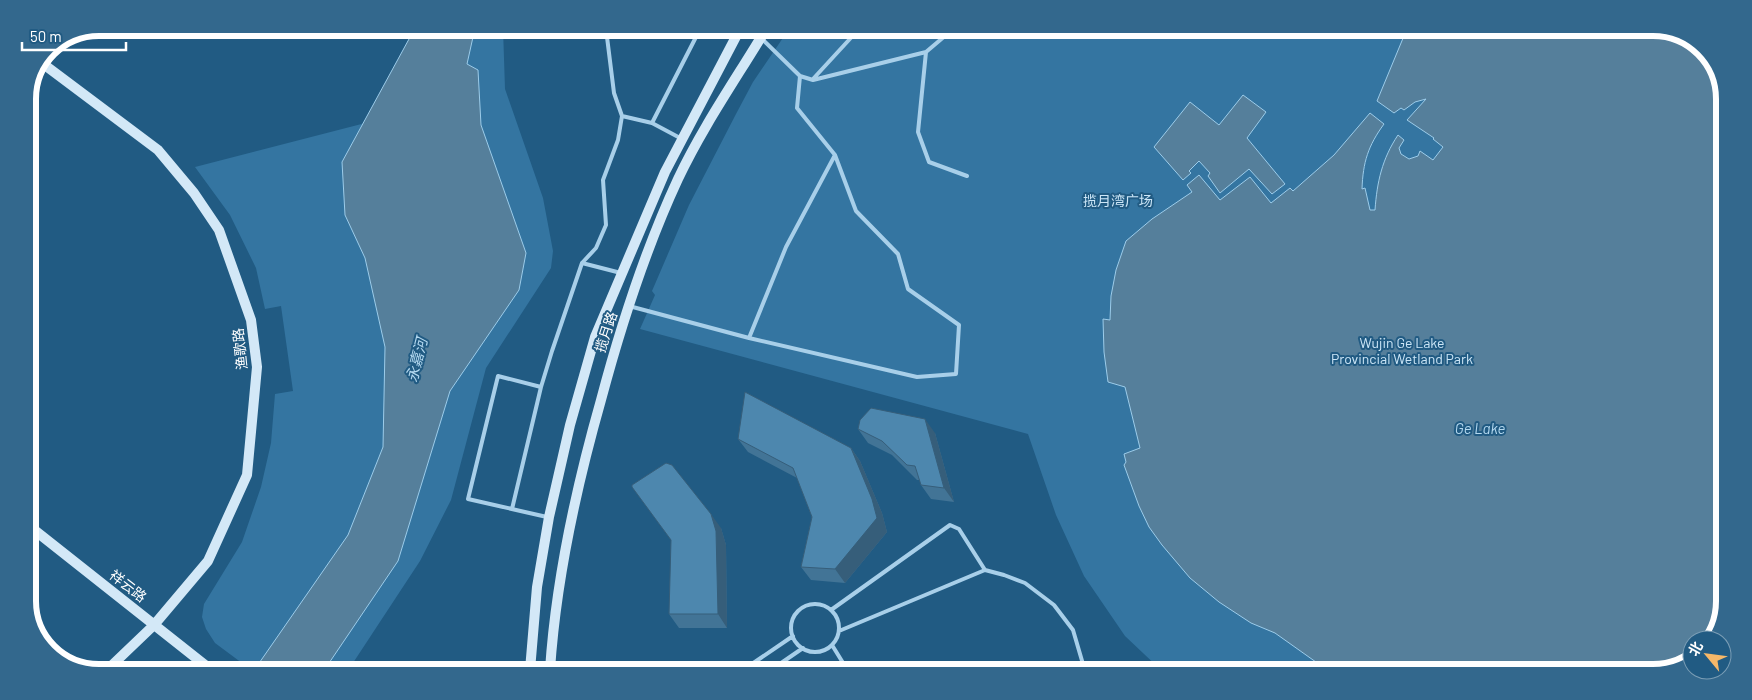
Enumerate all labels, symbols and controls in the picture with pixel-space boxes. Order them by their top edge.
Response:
scale bar [22,20,126,52]
text: 50 m [30,27,62,45]
park label: 揽月湾广场 [1083,192,1153,209]
street label: 揽月路 [591,309,620,354]
street label: 渔歌路 [229,327,250,371]
water label: 永嘉河 [402,333,431,384]
park label: Wujin Ge Lake Provincial Wetland Park [1331,334,1473,367]
water label: Ge Lake [1455,419,1506,437]
street label: 祥云路 [107,566,150,605]
north arrow [1682,630,1732,680]
text: 北 [1684,638,1706,659]

